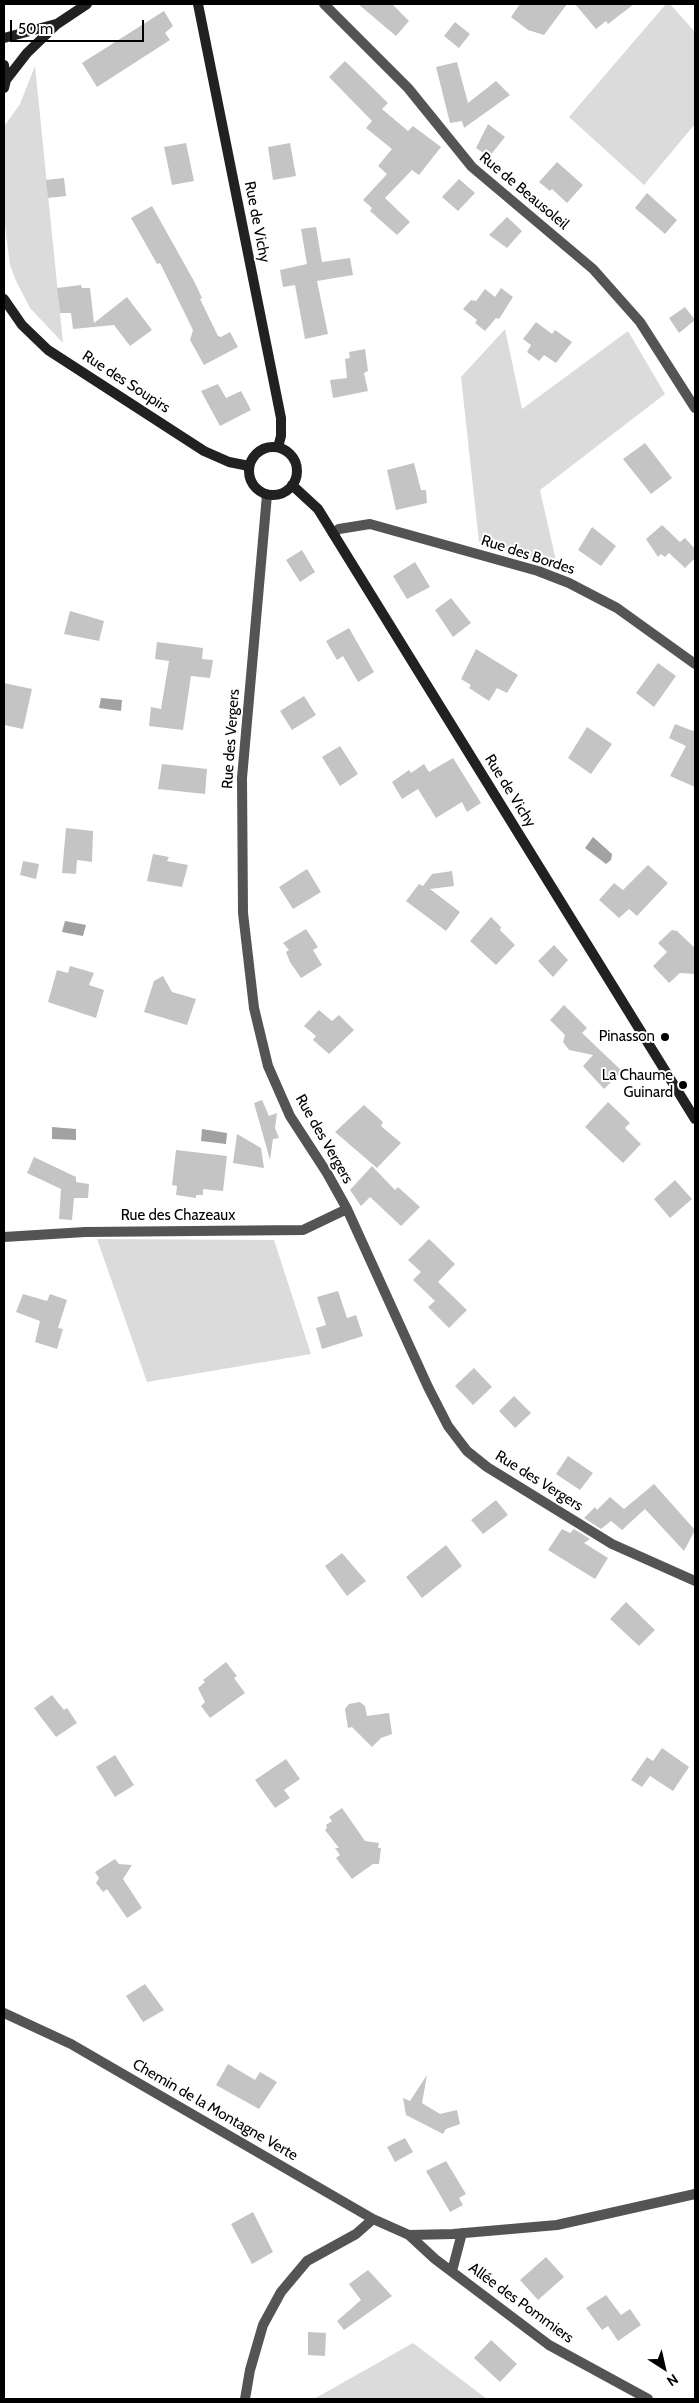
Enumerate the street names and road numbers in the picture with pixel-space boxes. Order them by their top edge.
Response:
street label: Rue de Beausoleil [476,148,572,234]
street label: Rue de Vichy [240,180,274,264]
street label: Rue des Soupirs [79,347,173,417]
street label: Rue des Bordes [479,531,577,579]
street label: Rue des Vergers [219,688,243,790]
street label: Rue de Vichy [481,751,539,831]
street label: Rue des Vergers [291,1091,357,1187]
street label: Rue des Chazeaux [121,1207,235,1225]
street label: Rue des Vergers [492,1447,586,1515]
street label: Chemin de la Montagne Verte [129,2055,301,2165]
street label: Allée des Pommiers [465,2259,577,2347]

